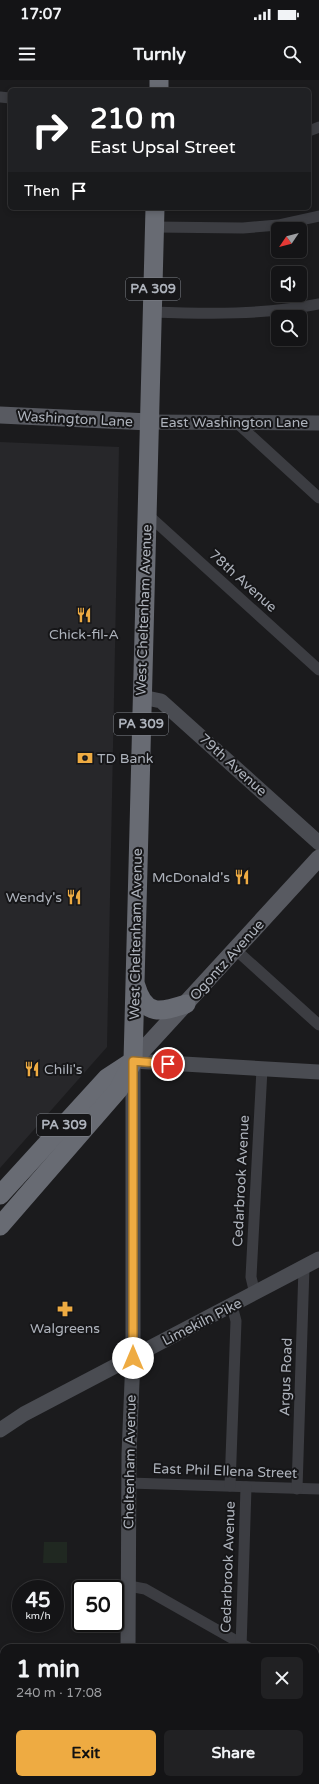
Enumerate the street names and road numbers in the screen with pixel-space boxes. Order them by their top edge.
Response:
road number: PA 309 [126,278,180,300]
street label: Washington Lane [17,407,133,431]
street label: East Washington Lane [160,414,308,431]
street label: West Cheltenham Avenue [133,524,155,696]
street label: 78th Avenue [206,546,280,616]
road number: PA 309 [114,713,168,735]
street label: 79th Avenue [196,730,270,800]
street label: West Cheltenham Avenue [126,848,146,1020]
street label: Ogontz Avenue [186,916,268,1004]
road number: PA 309 [37,1114,91,1136]
street label: Cedarbrook Avenue [229,1115,253,1247]
street label: Limekiln Pike [159,1295,245,1349]
street label: Argus Road [276,1338,296,1416]
street label: Cheltenham Avenue [120,1395,140,1529]
street label: East Phil Ellena Street [152,1460,298,1482]
street label: Cedarbrook Avenue [217,1501,239,1633]

